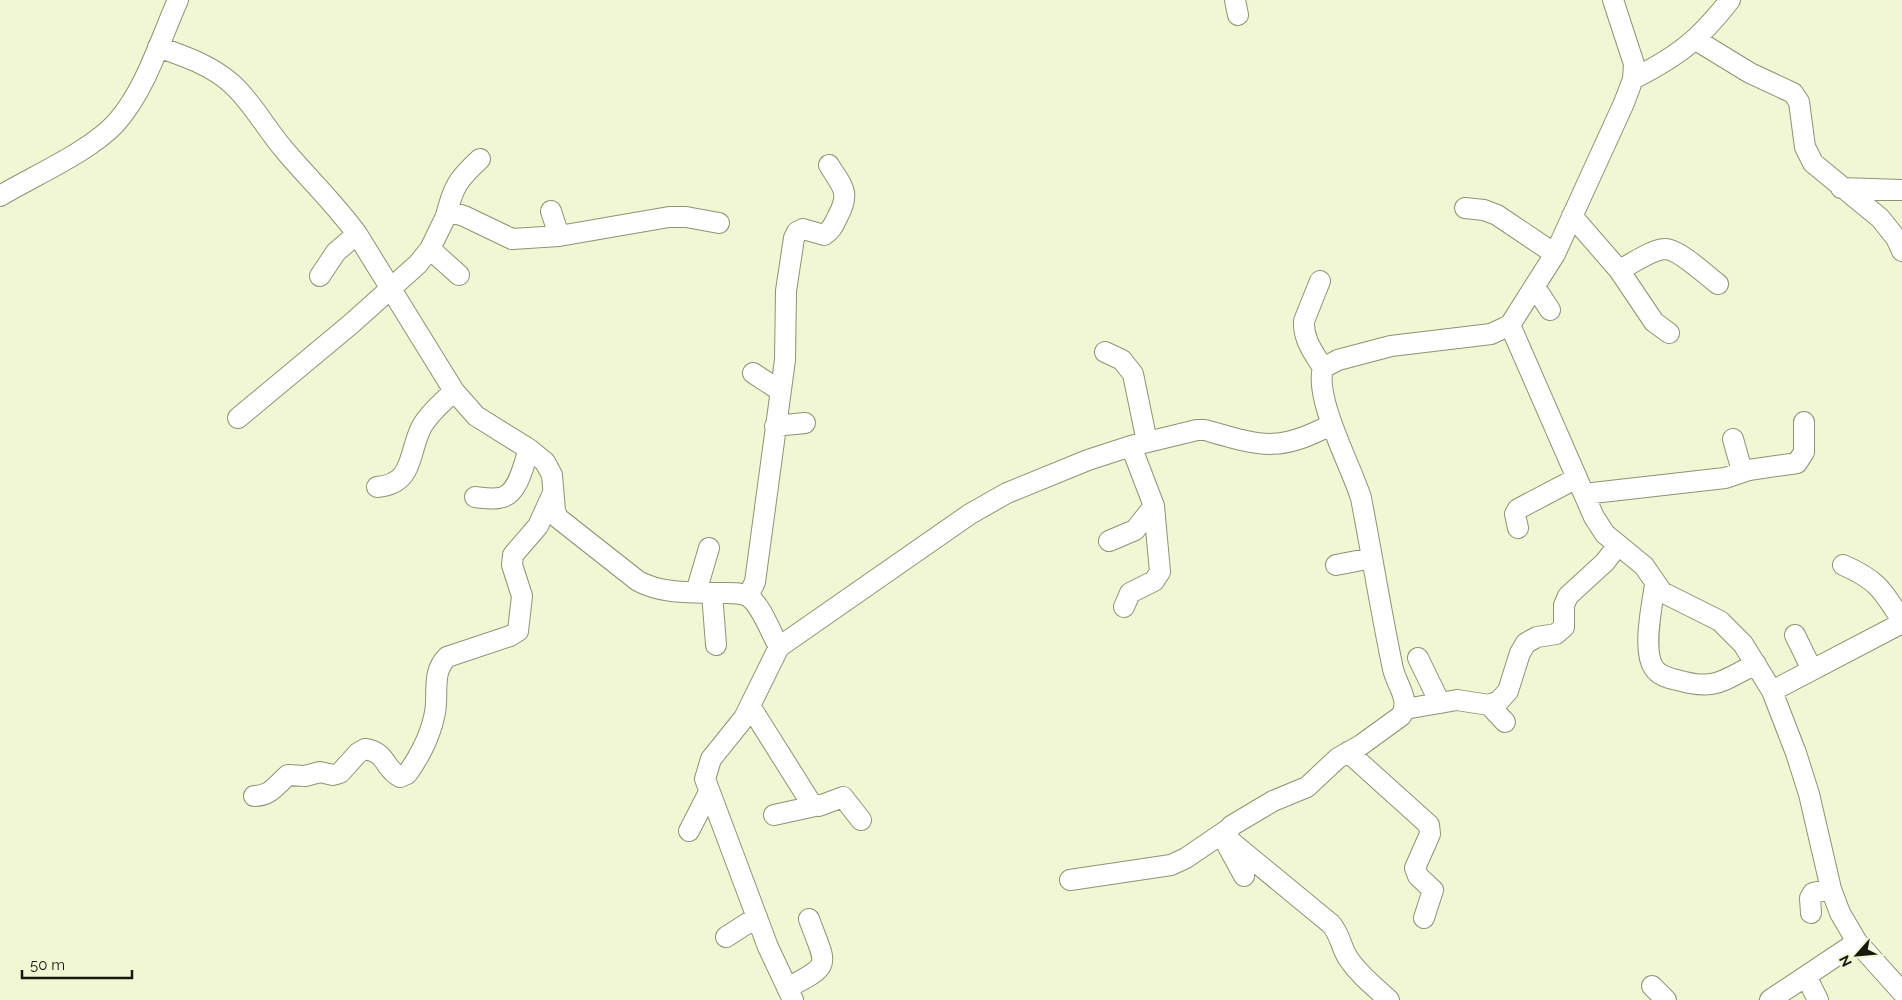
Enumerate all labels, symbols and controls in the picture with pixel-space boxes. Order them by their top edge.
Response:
north arrow [1832,930,1882,980]
scale bar [22,948,132,980]
text: N [1836,953,1855,969]
text: 50 m [30,956,65,974]

